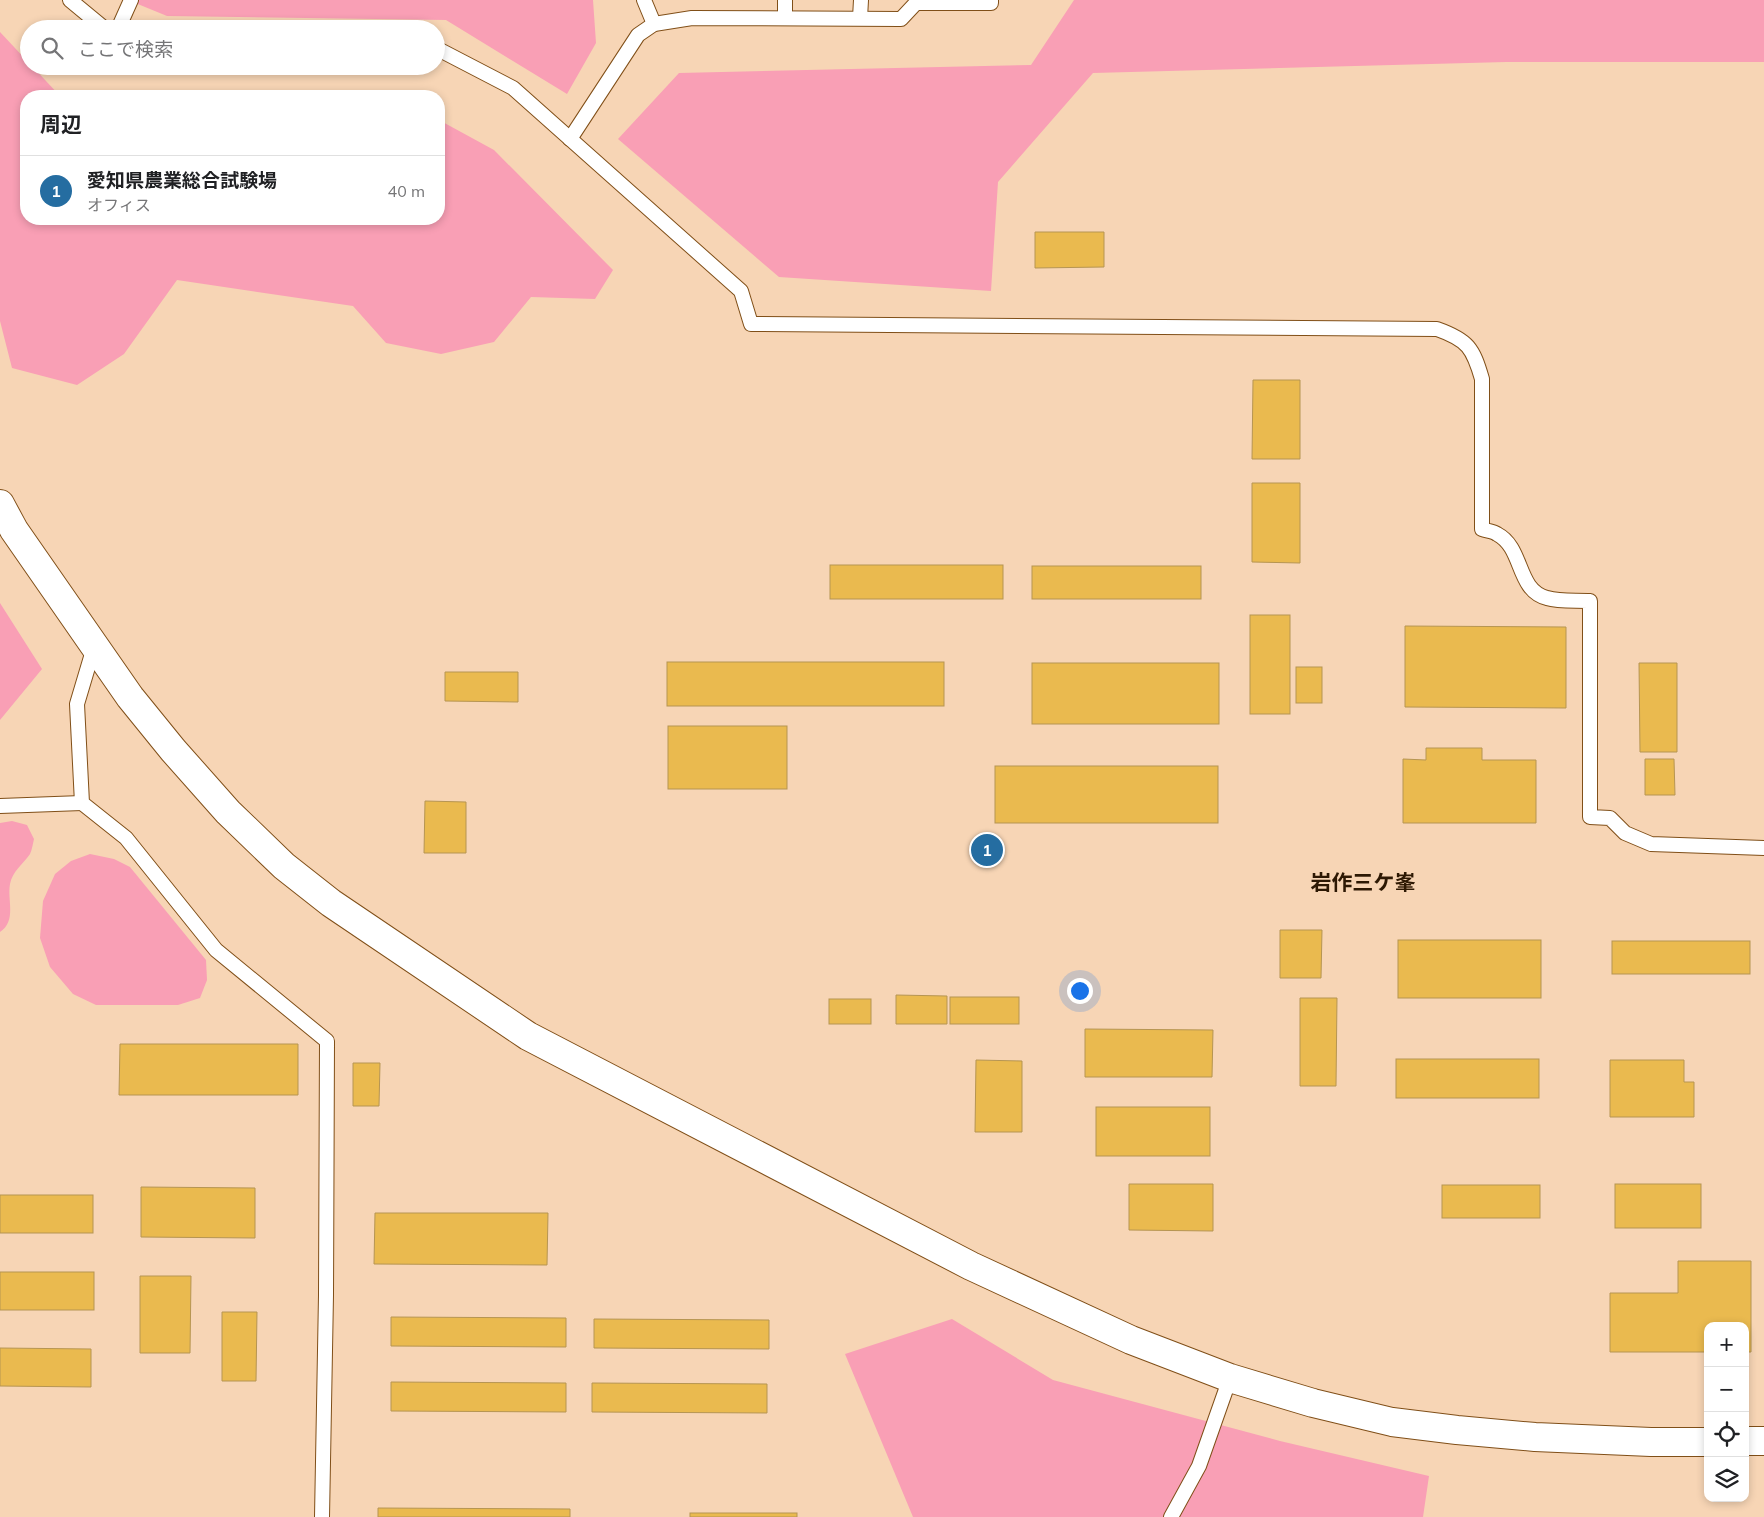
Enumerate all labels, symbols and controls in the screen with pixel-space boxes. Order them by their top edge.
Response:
search box [20,20,445,75]
icon: search [38,34,66,62]
text: ここで検索 [78,37,173,61]
text: 周辺 [40,111,82,137]
text: 愛知県農業総合試験場 [87,168,277,192]
text: 1 [51,181,61,201]
text: 40 m [388,181,425,201]
text: オフィス [87,195,151,215]
pin: 1 [971,831,1003,869]
district label: 岩作三ケ峯 [1311,869,1416,895]
your location [1067,978,1093,1004]
map controls [1704,1322,1749,1502]
button: + [1704,1322,1749,1367]
button: − [1704,1367,1749,1412]
button: locate [1704,1412,1749,1457]
button: layers [1704,1457,1749,1502]

